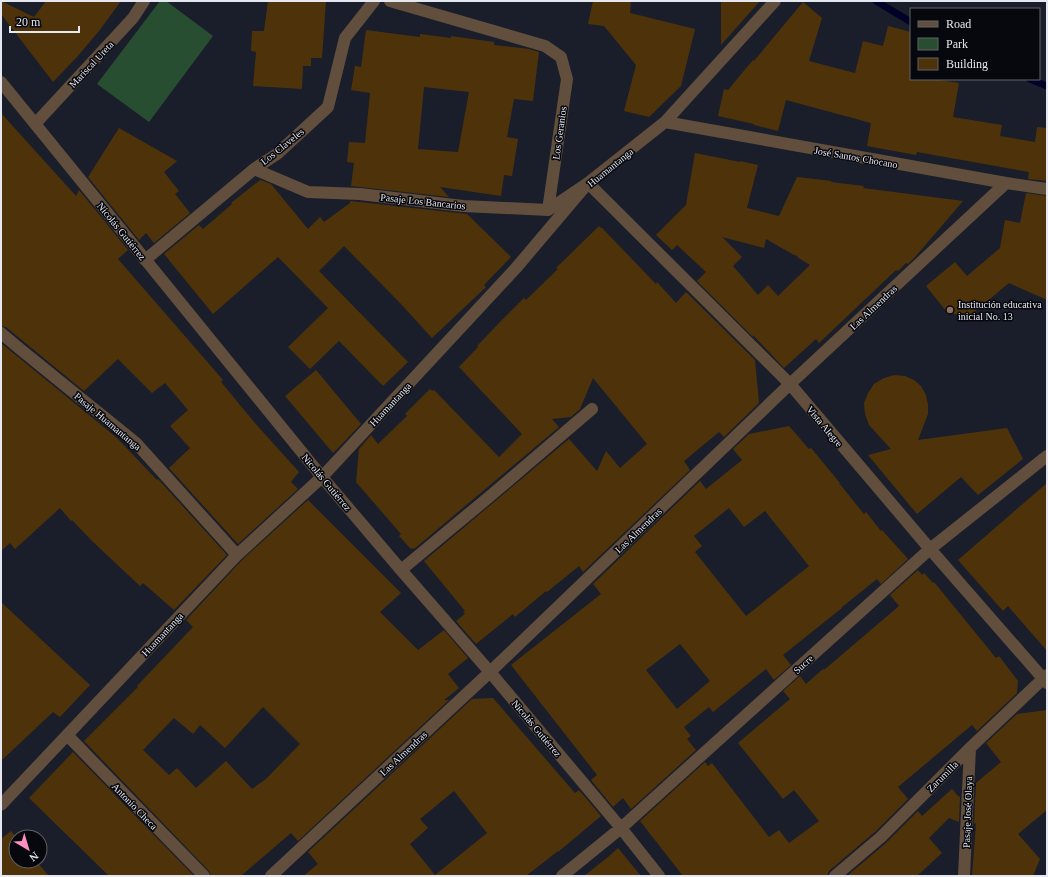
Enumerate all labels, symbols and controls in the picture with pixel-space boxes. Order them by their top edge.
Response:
scale bar [10,8,79,34]
legend [910,8,1040,80]
text: 20 m [16,15,41,29]
text: Road [946,17,971,31]
text: Park [946,37,968,51]
street label: Mariscal Ureta [67,38,116,90]
text: Building [946,57,988,71]
street label: Los Geranios [550,106,569,160]
street label: Los Claveles [259,126,306,167]
street label: Huamantanga [585,145,636,189]
street label: José Santos Chocano [813,145,898,170]
street label: Pasaje Los Bancarios [380,192,466,211]
street label: Nicolás Gutiérrez [95,200,149,263]
street label: Las Almendras [848,283,899,332]
place label: Institución educativa inicial No. 13 [958,299,1042,322]
marker: Institución educativa inicial No. 13 [945,305,955,315]
street label: Huamantanga [367,380,414,428]
street label: Pasaje Huamantanga [72,390,144,453]
street label: Vista Alegre [804,404,845,449]
street label: Nicolás Gutiérrez [300,452,354,513]
street label: Las Almendras [613,505,664,555]
street label: Huamantanga [139,610,186,658]
street label: Sucre [791,652,816,676]
street label: Nicolás Gutiérrez [510,698,564,759]
street label: Las Almendras [378,729,429,778]
street label: Zarumilla [925,758,961,794]
street label: Pasaje José Olaya [961,775,974,848]
street label: Antonio Checa [110,781,160,832]
north arrow [8,829,48,869]
text: N [27,850,41,864]

